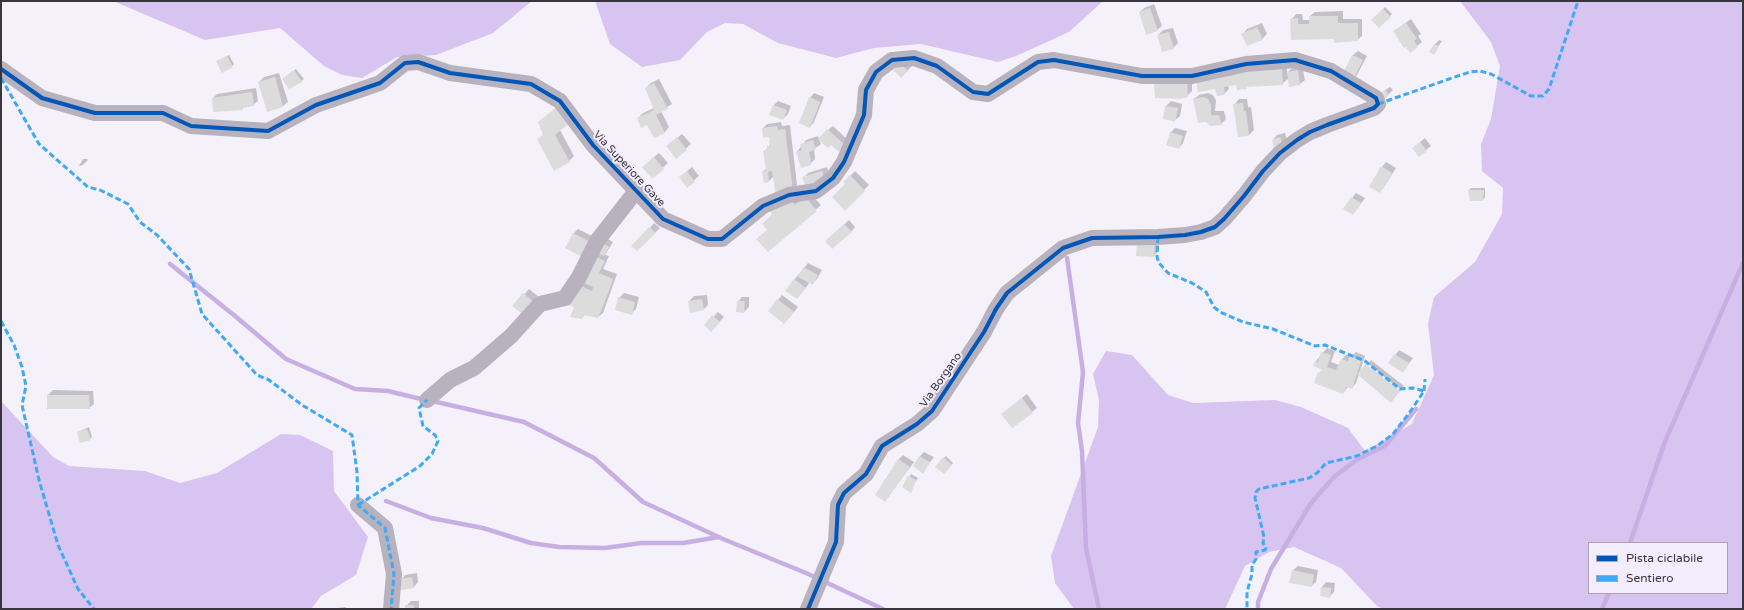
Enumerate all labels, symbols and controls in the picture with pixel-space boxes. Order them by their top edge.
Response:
street label: Via Superiore Gave [590,128,668,210]
street label: Via Borgano [917,350,965,410]
legend [1588,542,1728,594]
text: Pista ciclabile [1626,551,1703,565]
text: Sentiero [1626,571,1673,585]

